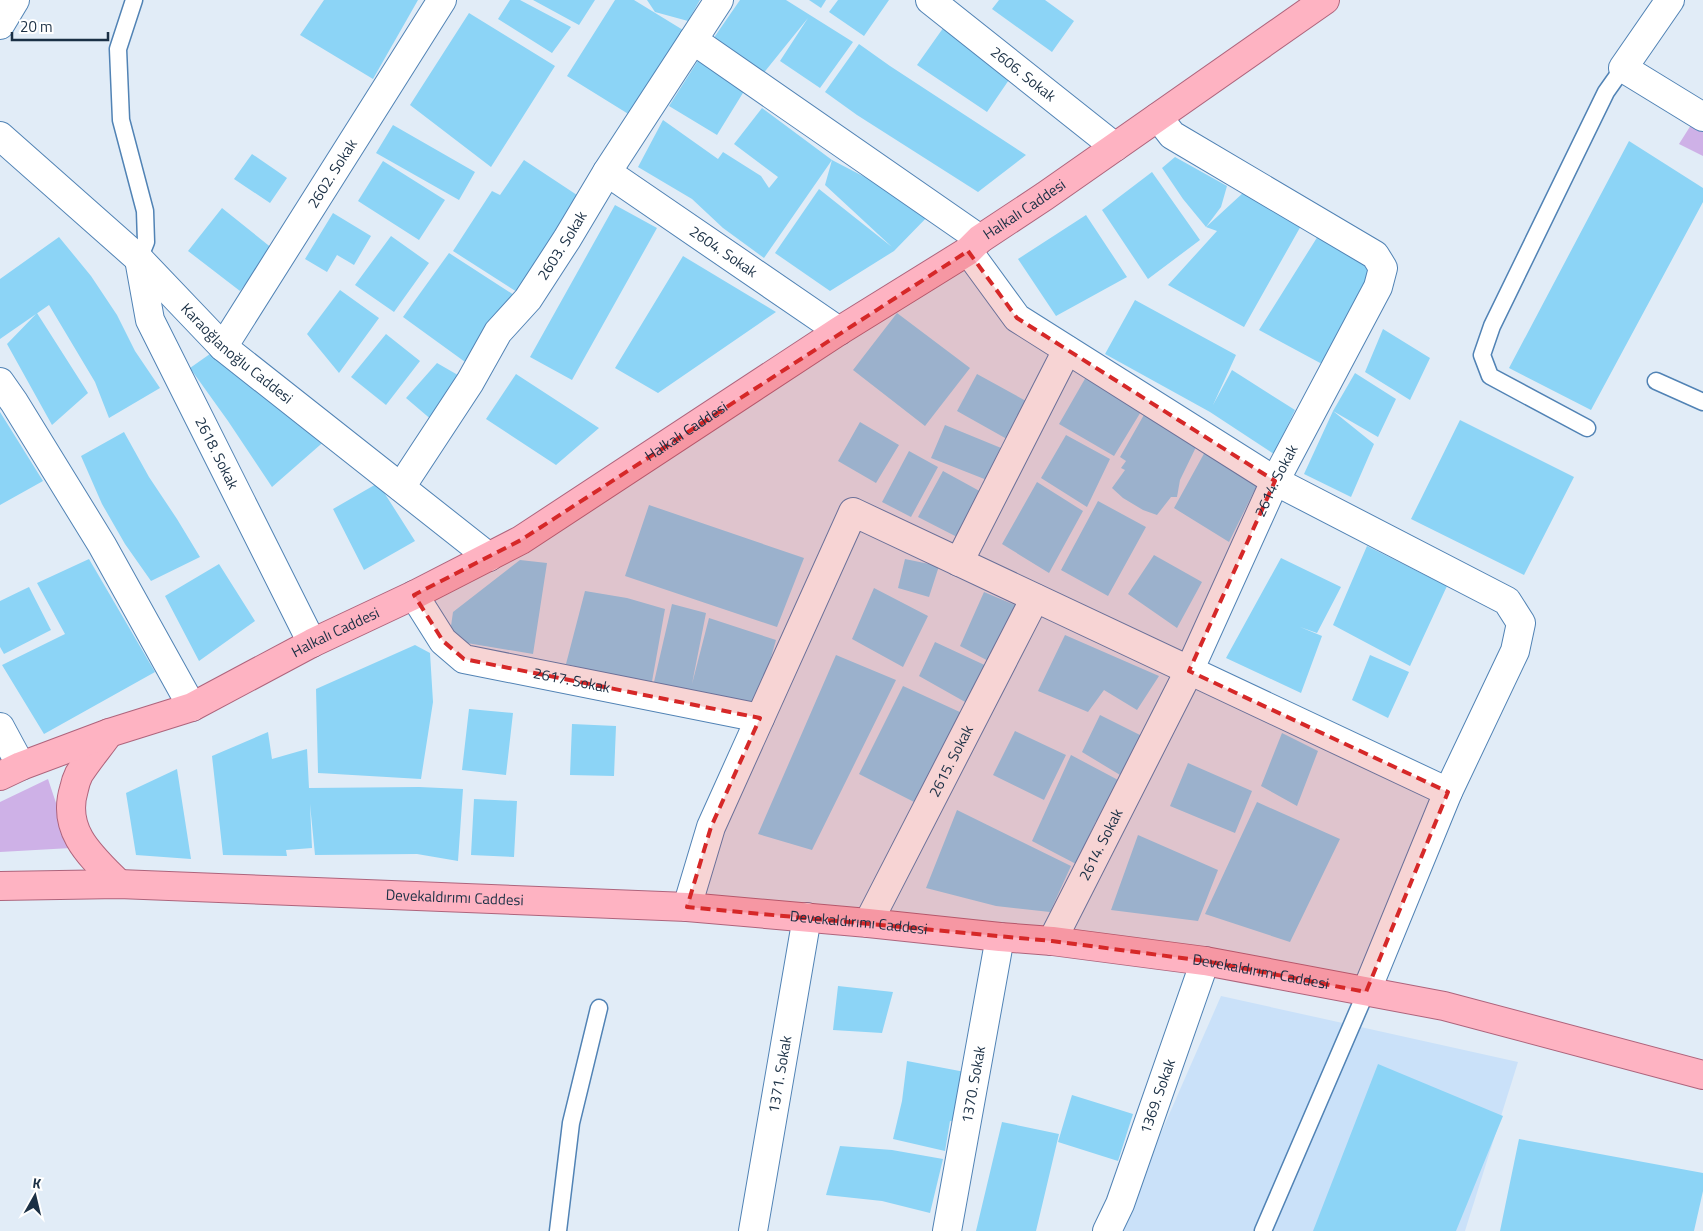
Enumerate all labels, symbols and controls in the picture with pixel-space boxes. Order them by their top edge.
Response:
scale bar [12,10,109,42]
text: 20 m [20,15,53,38]
street label: 2606. Sokak [986,40,1061,107]
street label: 2602. Sokak [301,134,363,213]
street label: Halkalı Caddesi [978,173,1070,245]
street label: 2603. Sokak [531,206,592,285]
street label: 2604. Sokak [685,220,762,283]
street label: Karaoğlanoğlu Caddesi [176,298,298,409]
street label: Halkalı Caddesi [640,395,732,467]
street label: 2618. Sokak [189,413,245,493]
street label: 2614. Sokak [1248,440,1303,520]
street label: Halkalı Caddesi [287,601,383,663]
street label: 2617. Sokak [531,661,612,699]
street label: 2615. Sokak [923,721,979,801]
street label: 2614. Sokak [1072,804,1128,884]
street label: Devekaldırımı Caddesi [385,883,524,911]
street label: Devekaldırımı Caddesi [789,904,929,940]
street label: Devekaldırımı Caddesi [1191,947,1331,995]
street label: 1371. Sokak [762,1034,797,1115]
street label: 1370. Sokak [955,1044,991,1125]
street label: 1369. Sokak [1133,1056,1181,1137]
north arrow [10,1171,60,1221]
text: K [31,1172,43,1194]

